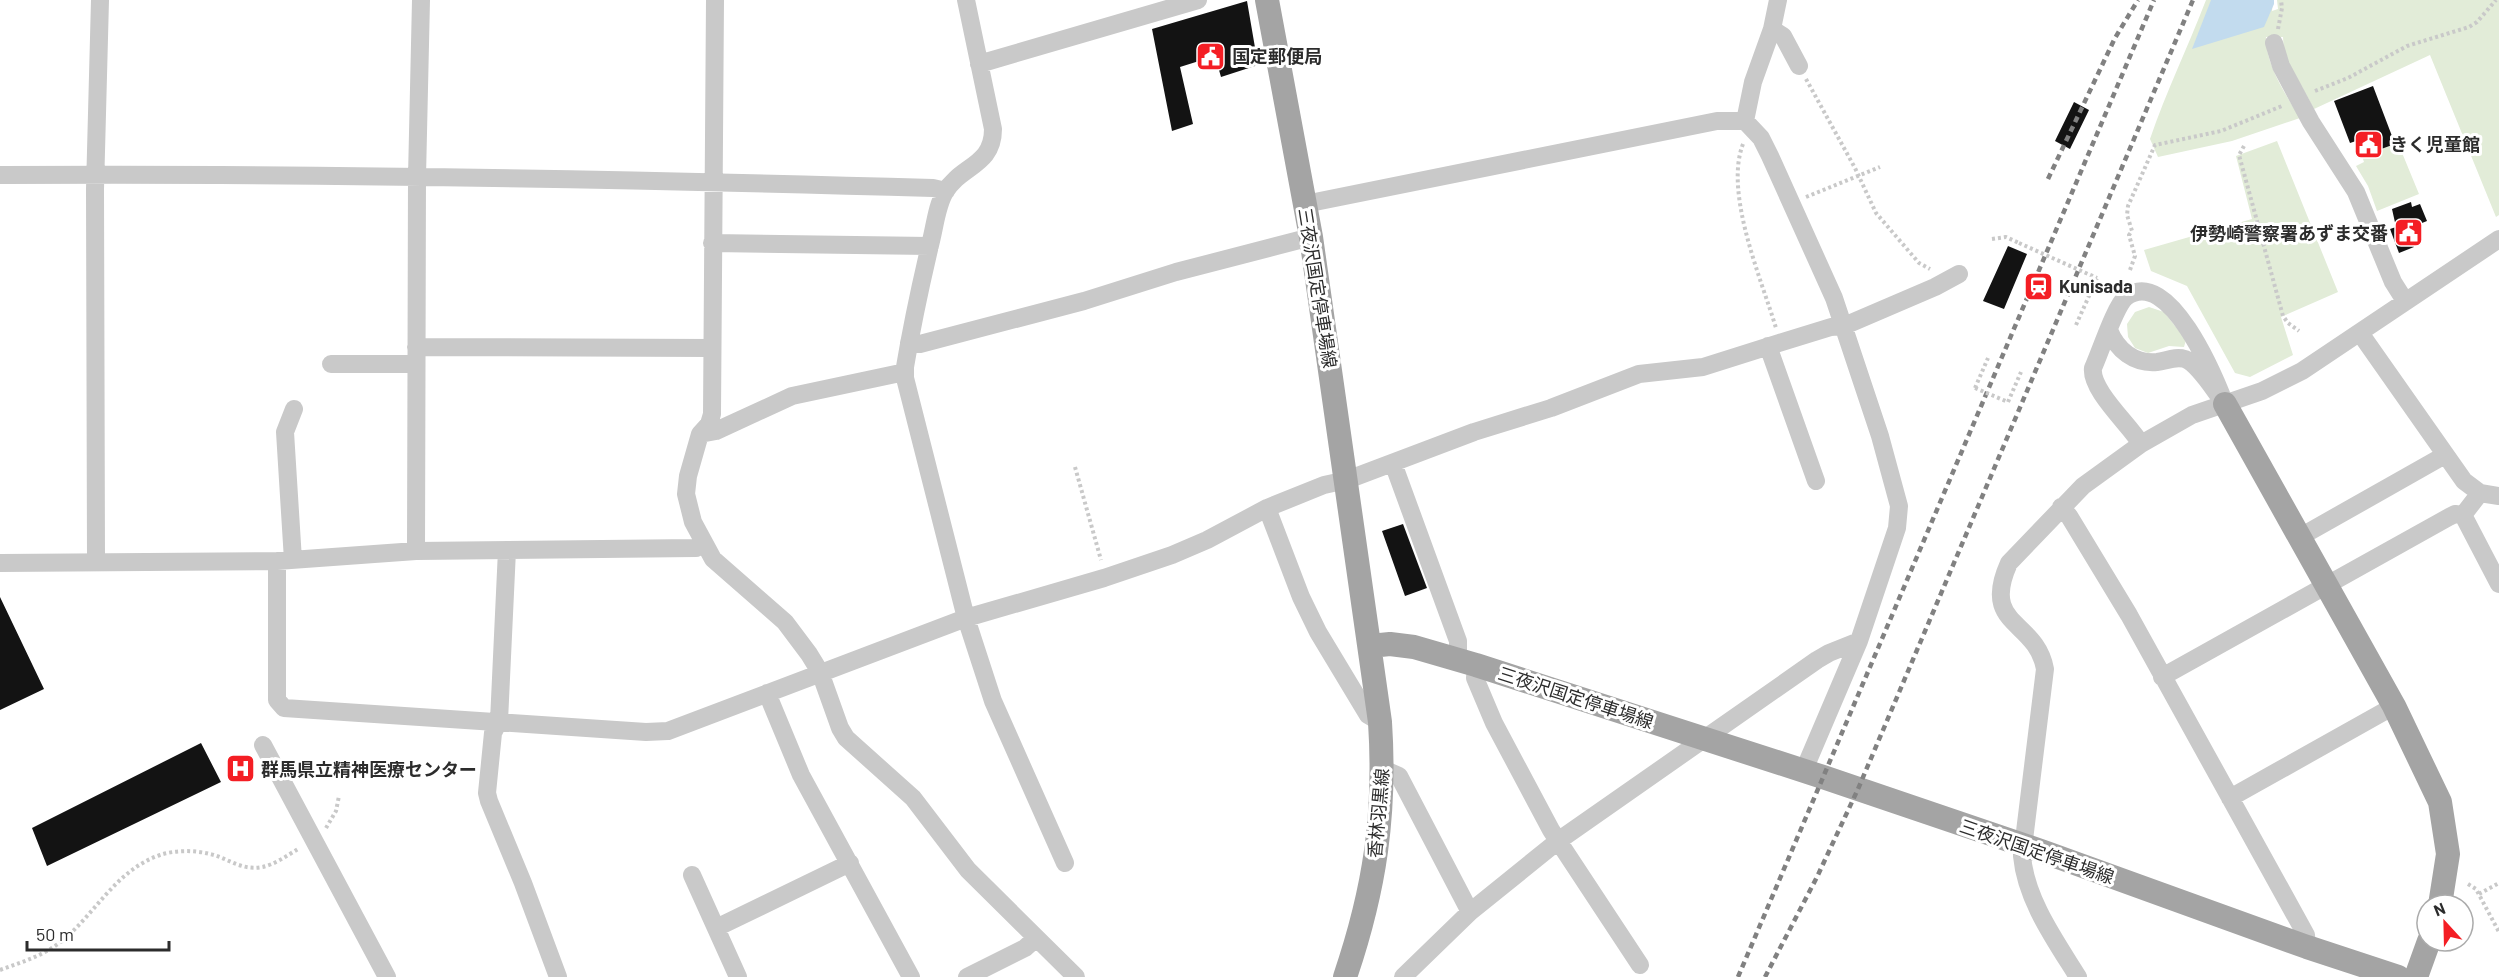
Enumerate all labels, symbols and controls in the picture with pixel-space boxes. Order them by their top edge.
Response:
public building icon: 国定郵便局 [1195,40,1227,72]
place label: 国定郵便局 [1232,45,1322,67]
public building icon: きく児童館 [2353,128,2385,160]
place label: きく児童館 [2390,133,2480,155]
street label: 三夜沢国定停車場線 [1294,206,1342,370]
public building icon: 伊勢崎警察署あずま交番 [2393,217,2425,249]
place label: 伊勢崎警察署あずま交番 [2190,222,2388,244]
station icon: Kunisada [2022,270,2054,302]
place label: Kunisada [2059,275,2133,297]
street label: 三夜沢国定停車場線 [1496,662,1656,732]
hospital icon: 群馬県立精神医療センター [224,753,256,785]
place label: 群馬県立精神医療センター [261,758,477,780]
street label: 香林羽黒線 [1363,767,1393,859]
street label: 三夜沢国定停車場線 [1957,814,2117,888]
north arrow [2415,893,2475,953]
text: N [2431,898,2448,919]
scale bar [27,914,170,952]
text: 50 m [36,923,74,945]

